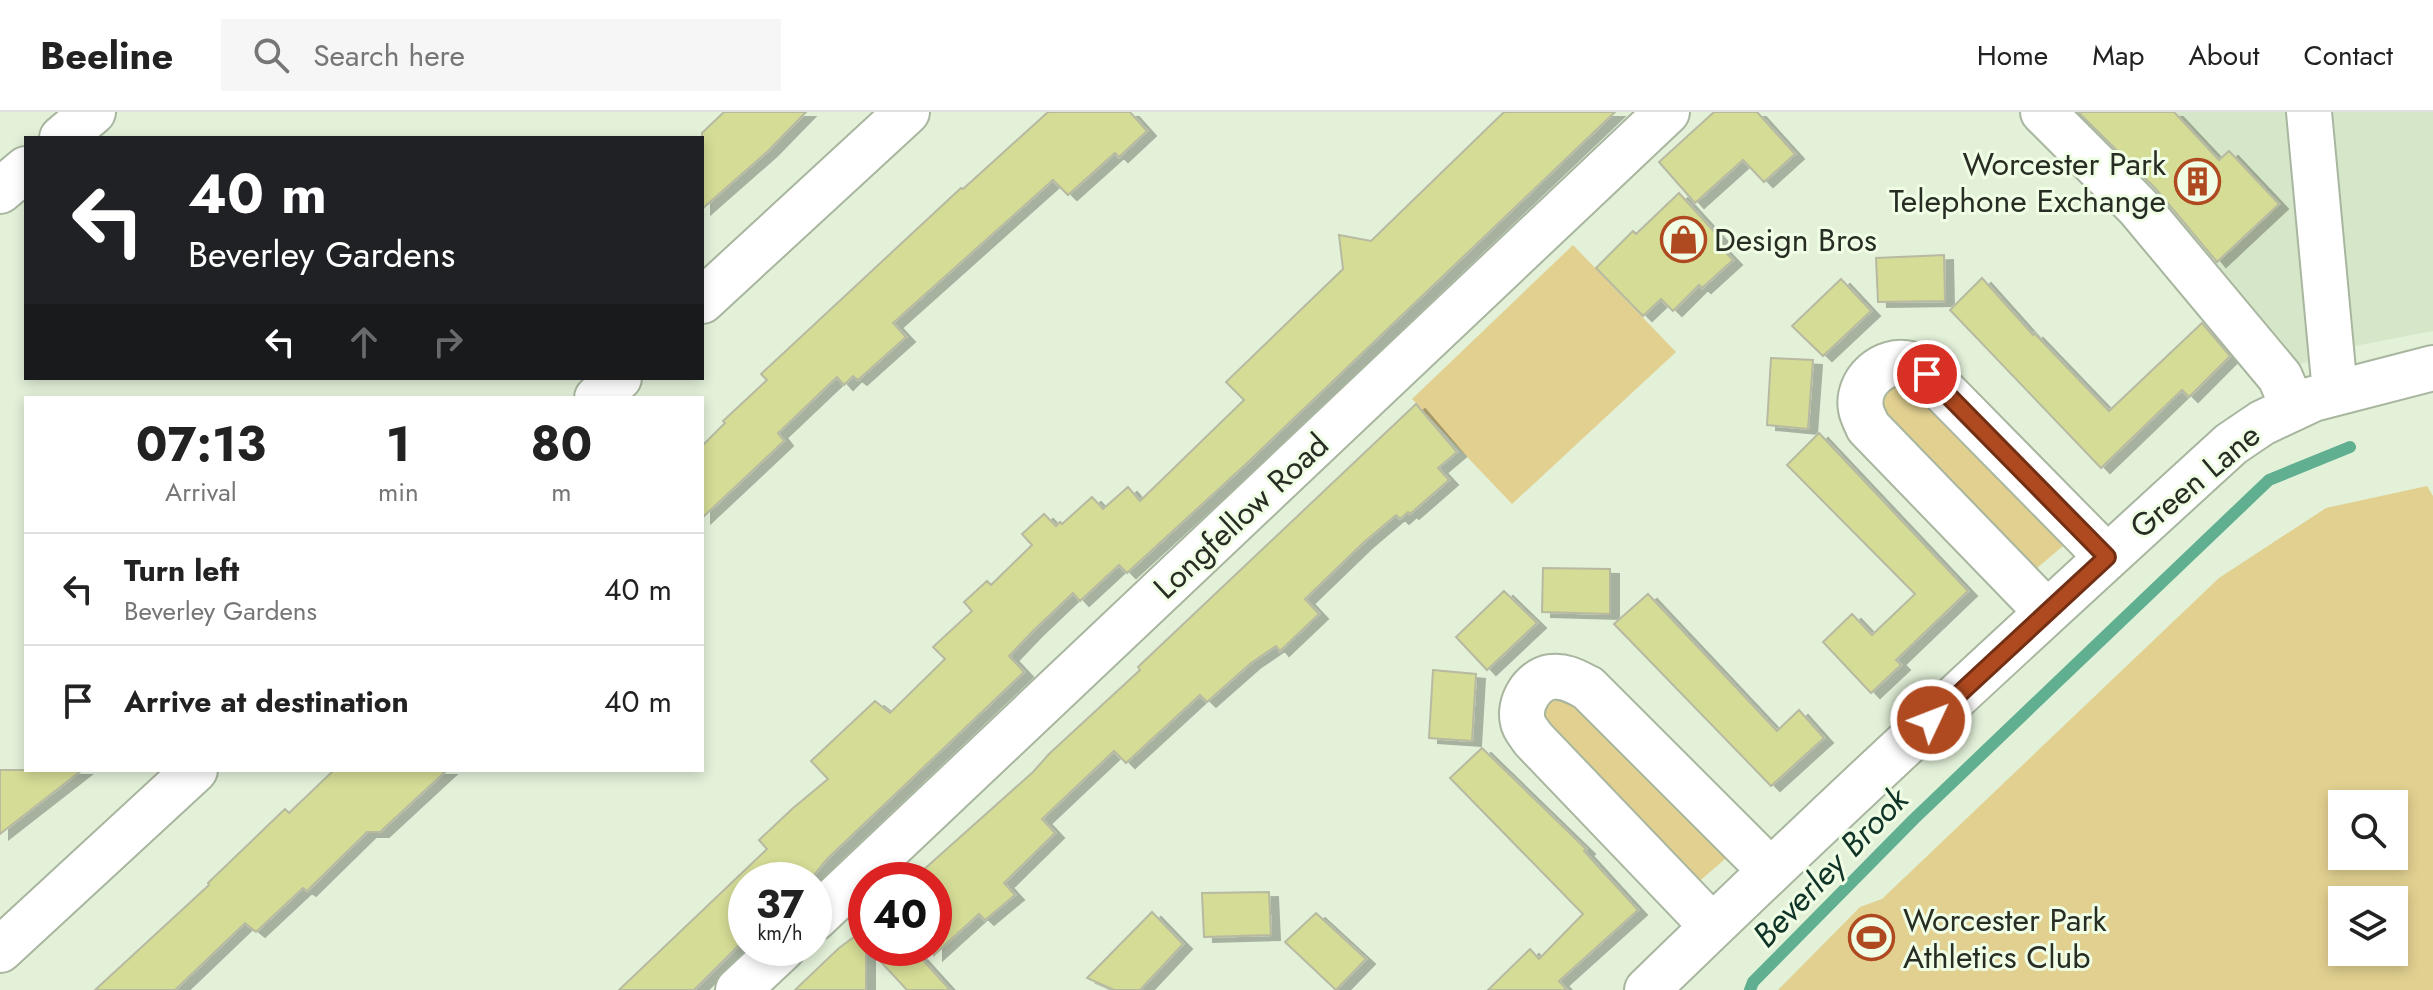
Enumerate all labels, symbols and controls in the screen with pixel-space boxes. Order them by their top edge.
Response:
search box [221,19,781,91]
text: Beeline [40,28,173,83]
icon: search [249,33,293,77]
text: Search here [313,34,465,77]
text: Home [1977,35,2048,76]
text: Map [2092,35,2144,76]
text: About [2188,35,2260,76]
text: Contact [2304,35,2393,76]
place label: Worcester Park Telephone Exchange [1889,141,2167,224]
text: 40 m [188,153,327,234]
building icon: Worcester Park Telephone Exchange [2173,158,2221,206]
icon: left [56,168,160,272]
shop icon: Design Bros [1659,216,1707,264]
place label: Design Bros [1714,217,1877,263]
text: Beverley Gardens [188,228,455,280]
icon: left [258,320,302,364]
icon: ahead [342,320,386,364]
icon: right [426,320,470,364]
pin [1893,340,1961,408]
icon: arrive [1905,352,1949,396]
text: 07:13 [136,410,266,479]
text: 1 [386,410,410,479]
text: 80 [530,410,592,479]
street label: Green Lane [2120,413,2270,549]
street label: Longfellow Road [1143,423,1339,609]
text: Arrival [165,473,237,511]
text: min [378,473,419,511]
text: m [551,473,571,511]
text: Turn left [124,549,239,592]
icon: left [56,567,100,611]
text: 40 m [604,568,672,611]
text: Beverley Gardens [124,592,317,630]
position arrow [1889,678,1973,762]
icon: arrive [56,679,100,723]
text: Arrive at destination [124,680,409,723]
text: 40 m [604,680,672,723]
water label: Beverley Brook [1741,775,1921,958]
map controls [2328,790,2408,966]
button: search [2328,790,2408,870]
speed limit sign: 40 [848,862,952,966]
text: 37 [756,875,804,933]
button: layers [2328,886,2408,966]
place label: Worcester Park Athletics Club [1903,897,2107,980]
sports icon: Worcester Park Athletics Club [1848,914,1896,962]
text: km/h [757,919,803,948]

